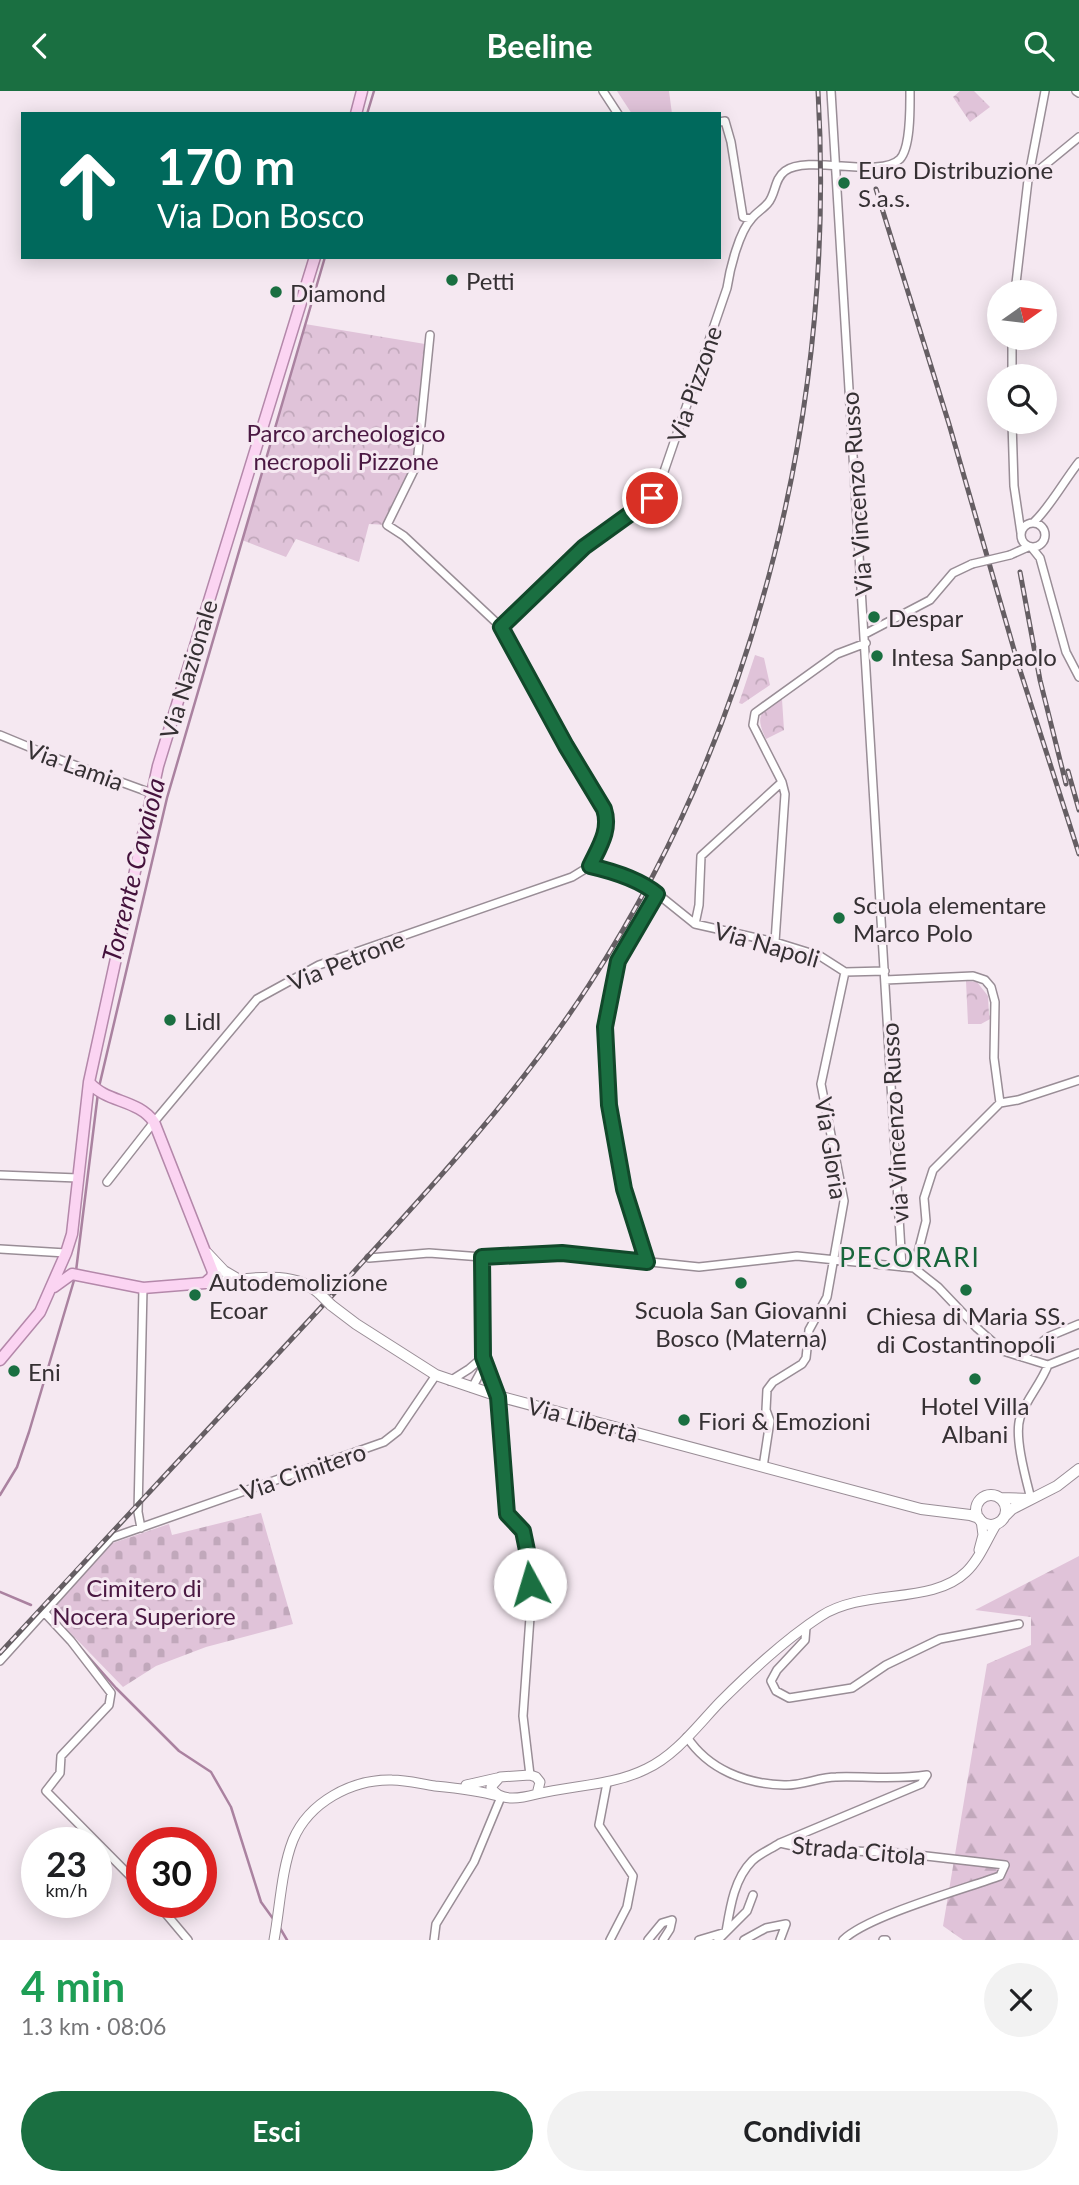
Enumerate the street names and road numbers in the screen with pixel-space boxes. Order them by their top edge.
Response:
street label: Via Pizzone [661,322,727,446]
street label: Via Vincenzo Russo [834,391,878,597]
street label: Via Nazionale [153,596,223,742]
street label: Via Lamia [22,734,128,796]
street label: Via Napoli [711,915,823,973]
street label: Via Petrone [284,924,408,996]
street label: via Vincenzo Russo [874,1022,914,1224]
street label: Via Gloria [810,1095,854,1201]
street label: Via Libertà [524,1390,642,1448]
street label: Via Cimitero [237,1436,369,1506]
street label: Strada Citola [791,1830,927,1870]

